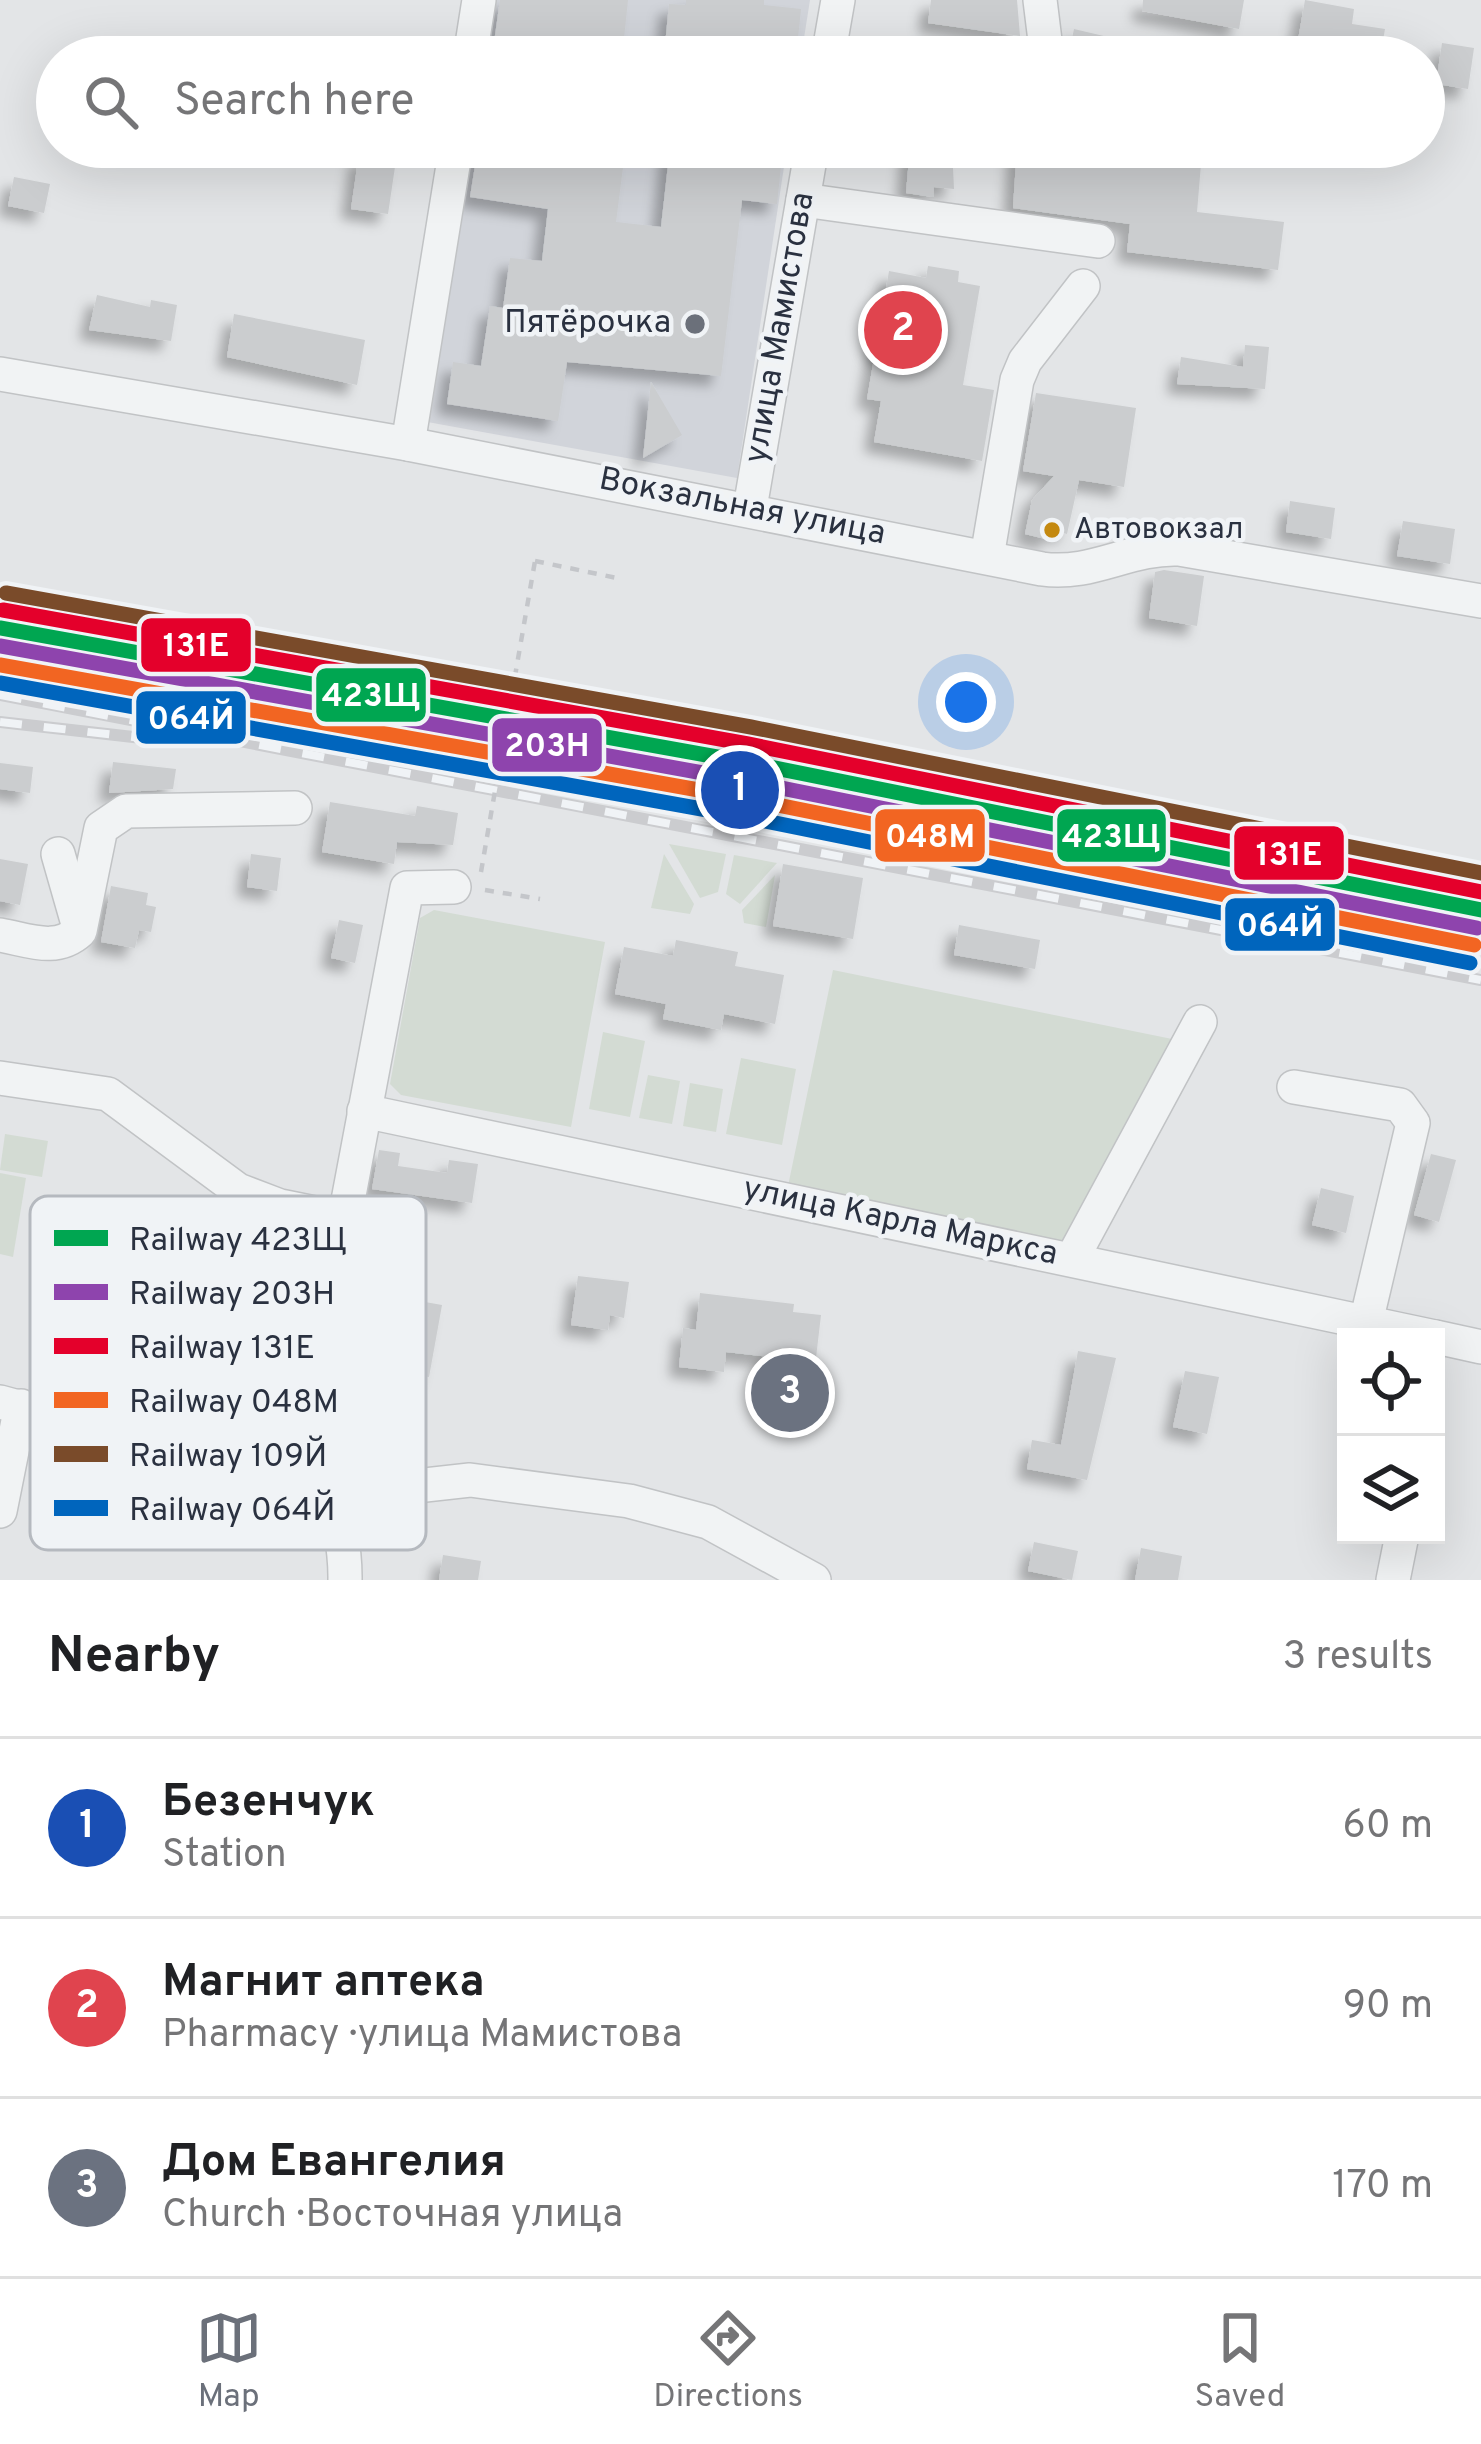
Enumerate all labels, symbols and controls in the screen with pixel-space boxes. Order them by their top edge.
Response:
search box [36,36,1445,168]
icon: search [78,69,144,135]
text: Search here [174,74,414,131]
street label: улица Мамистова [736,189,826,467]
pin: 2 [864,285,942,375]
place label: Пятёрочка [504,303,671,345]
marker: Пятёрочка [682,311,708,337]
street label: Вокзальная улица [595,460,889,556]
place label: Автовокзал [1074,512,1243,549]
marker: Автовокзал [1041,519,1063,541]
line badge: 131Е [139,616,253,674]
text: 131Е [163,627,229,669]
line badge: 423Щ [314,666,428,724]
your location [936,672,996,732]
text: 423Щ [322,677,420,719]
line badge: 064Й [134,689,248,746]
text: 064Й [148,698,234,742]
line badge: 203Н [490,716,604,774]
text: 203Н [504,727,590,769]
pin: 1 [701,745,779,835]
line badge: 048М [873,807,987,864]
line badge: 423Щ [1055,807,1168,864]
text: 048М [885,818,975,860]
text: 423Щ [1062,818,1160,860]
line badge: 131Е [1232,824,1346,882]
text: 131Е [1256,836,1322,878]
line badge: 064Й [1223,896,1337,953]
text: 064Й [1237,905,1323,949]
street label: улица Карла Маркса [739,1169,1061,1277]
legend [30,1196,426,1550]
text: Railway 423Щ [129,1221,347,1263]
text: Railway 203Н [129,1275,335,1317]
map controls [1337,1328,1445,1544]
button: locate [1337,1328,1445,1436]
text: Railway 131Е [129,1329,315,1371]
pin: 3 [751,1348,829,1438]
text: Railway 048М [129,1383,339,1425]
text: Railway 109Й [129,1435,327,1479]
button: layers [1337,1436,1445,1544]
text: Railway 064Й [129,1489,335,1533]
text: Nearby [48,1626,220,1691]
text: 3 results [1283,1634,1433,1683]
text: Безенчук [162,1775,375,1832]
text: 1 [79,1803,95,1852]
text: 60 m [1342,1803,1433,1852]
text: Station [162,1832,287,1881]
text: Магнит аптека [162,1955,485,2012]
text: 2 [75,1983,99,2032]
text: 90 m [1343,1983,1433,2032]
text: Pharmacy · улица Мамистова [162,2012,682,2061]
text: Дом Евангелия [162,2135,506,2192]
text: 3 [75,2163,99,2212]
text: 170 m [1332,2163,1433,2212]
text: Church · Восточная улица [162,2192,623,2241]
tab: Map [196,2305,262,2419]
tab: Directions [653,2305,803,2419]
tab: Saved [1195,2305,1285,2419]

